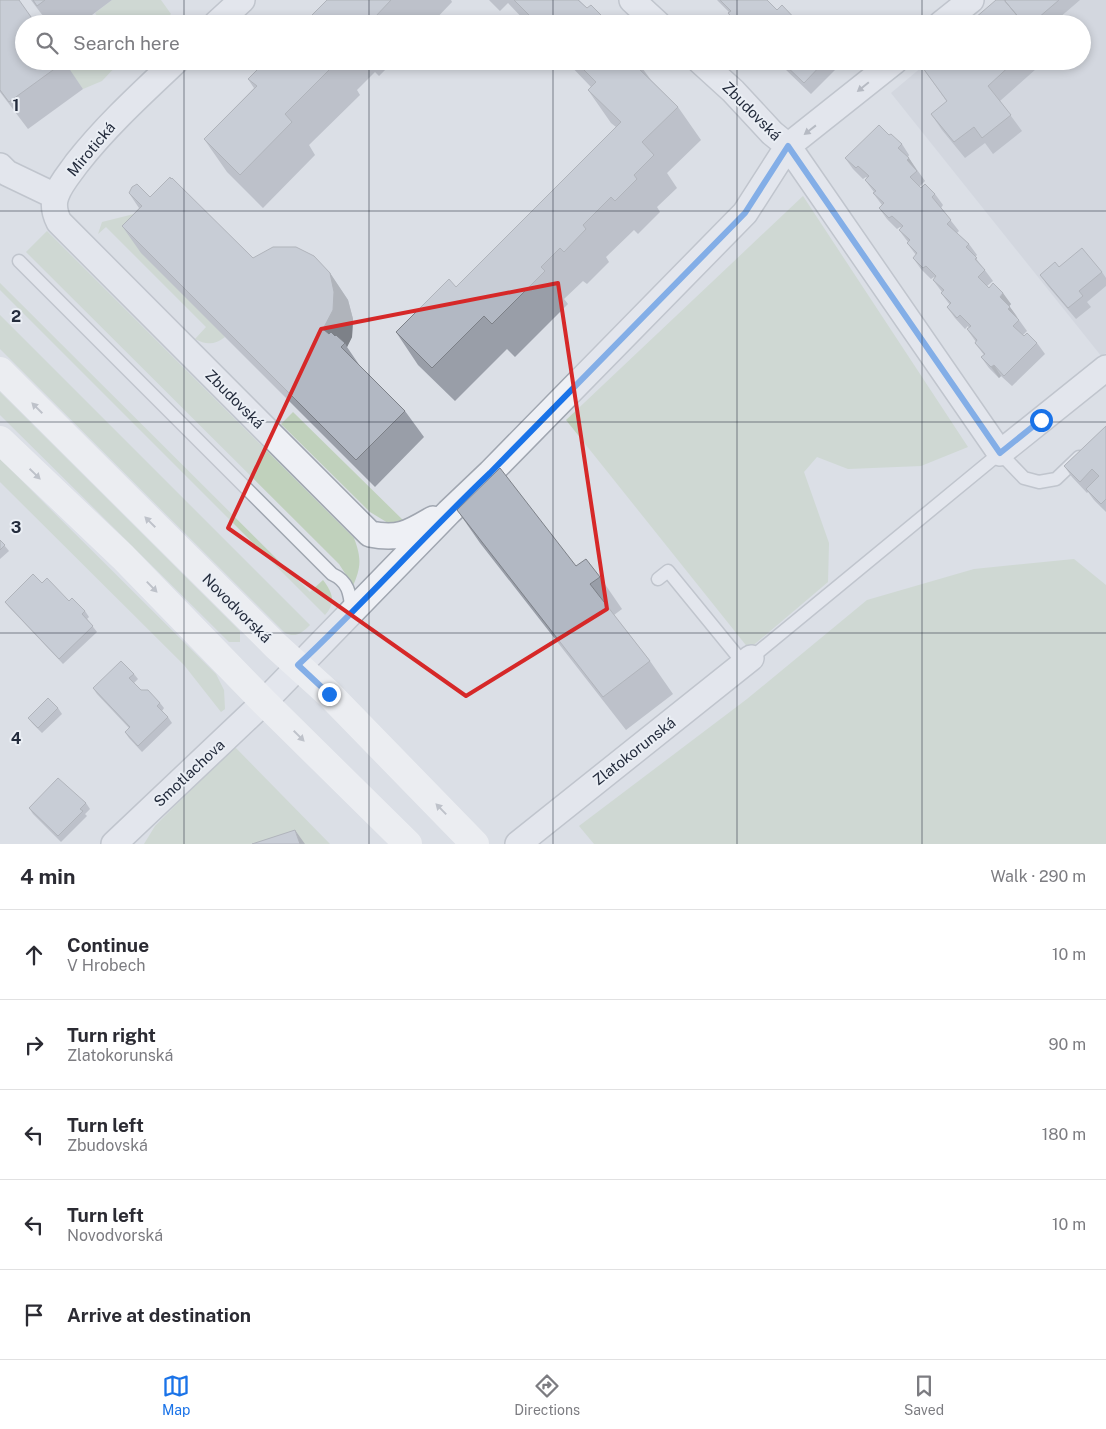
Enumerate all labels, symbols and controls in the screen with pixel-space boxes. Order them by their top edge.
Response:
search box [15,15,1091,70]
icon: search [33,29,61,57]
text: Search here [73,32,180,54]
street label: Zbudovská [719,78,785,144]
one-way arrow [857,82,870,93]
text: 1 [13,96,19,115]
street label: Mirotická [64,119,118,179]
one-way arrow [804,124,817,135]
text: 2 [11,307,21,326]
street label: Zbudovská [202,366,268,432]
one-way arrow [31,402,43,414]
route start [1030,409,1053,432]
one-way arrow [29,468,41,480]
one-way arrow [144,516,156,528]
text: 3 [11,518,21,537]
street label: Novodvorská [199,570,275,646]
one-way arrow [146,581,158,593]
route end [318,683,341,706]
street label: Zlatokorunská [589,714,679,788]
text: 4 [11,729,22,748]
one-way arrow [293,730,305,742]
street label: Smotlachova [150,736,228,810]
one-way arrow [435,803,447,815]
text: 4 min [20,864,75,889]
text: Walk · 290 m [991,867,1086,886]
text: Continue [67,934,149,956]
icon: ahead [20,941,48,969]
text: 10 m [1052,945,1086,964]
text: V Hrobech [67,956,146,975]
text: Turn right [67,1024,156,1046]
icon: right [20,1031,48,1059]
text: 90 m [1049,1035,1086,1054]
text: Zlatokorunská [67,1046,173,1065]
text: Turn left [67,1114,144,1136]
icon: left [20,1121,48,1149]
text: 180 m [1042,1125,1086,1144]
text: Zbudovská [67,1136,148,1155]
text: Turn left [67,1204,144,1226]
icon: left [20,1211,48,1239]
text: 10 m [1052,1215,1086,1234]
text: Novodvorská [67,1226,163,1245]
icon: arrive [20,1301,48,1329]
text: Arrive at destination [67,1304,251,1326]
tab: Map [162,1372,190,1418]
tab: Directions [514,1372,580,1418]
tab: Saved [904,1372,944,1418]

